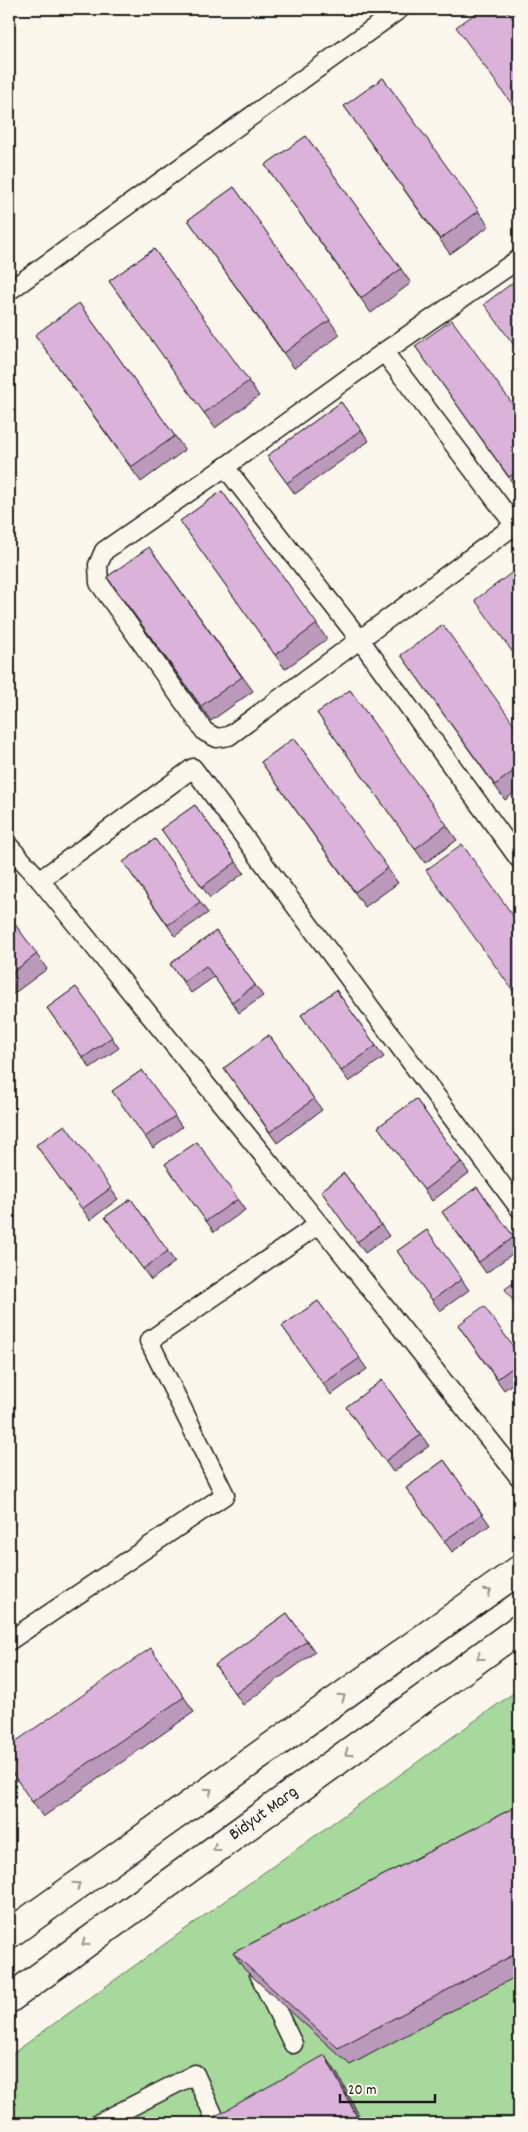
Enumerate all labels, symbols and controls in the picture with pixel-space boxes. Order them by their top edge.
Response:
one-way arrow [483,1589,492,1598]
one-way arrow [477,1652,486,1660]
one-way arrow [336,1694,346,1703]
one-way arrow [344,1747,354,1756]
street label: Bidyut Marg [224,1780,304,1848]
one-way arrow [204,1788,213,1797]
one-way arrow [213,1842,222,1851]
one-way arrow [71,1882,81,1891]
one-way arrow [82,1938,91,1946]
scale bar [340,2072,436,2104]
text: 20 m [348,2080,376,2102]

